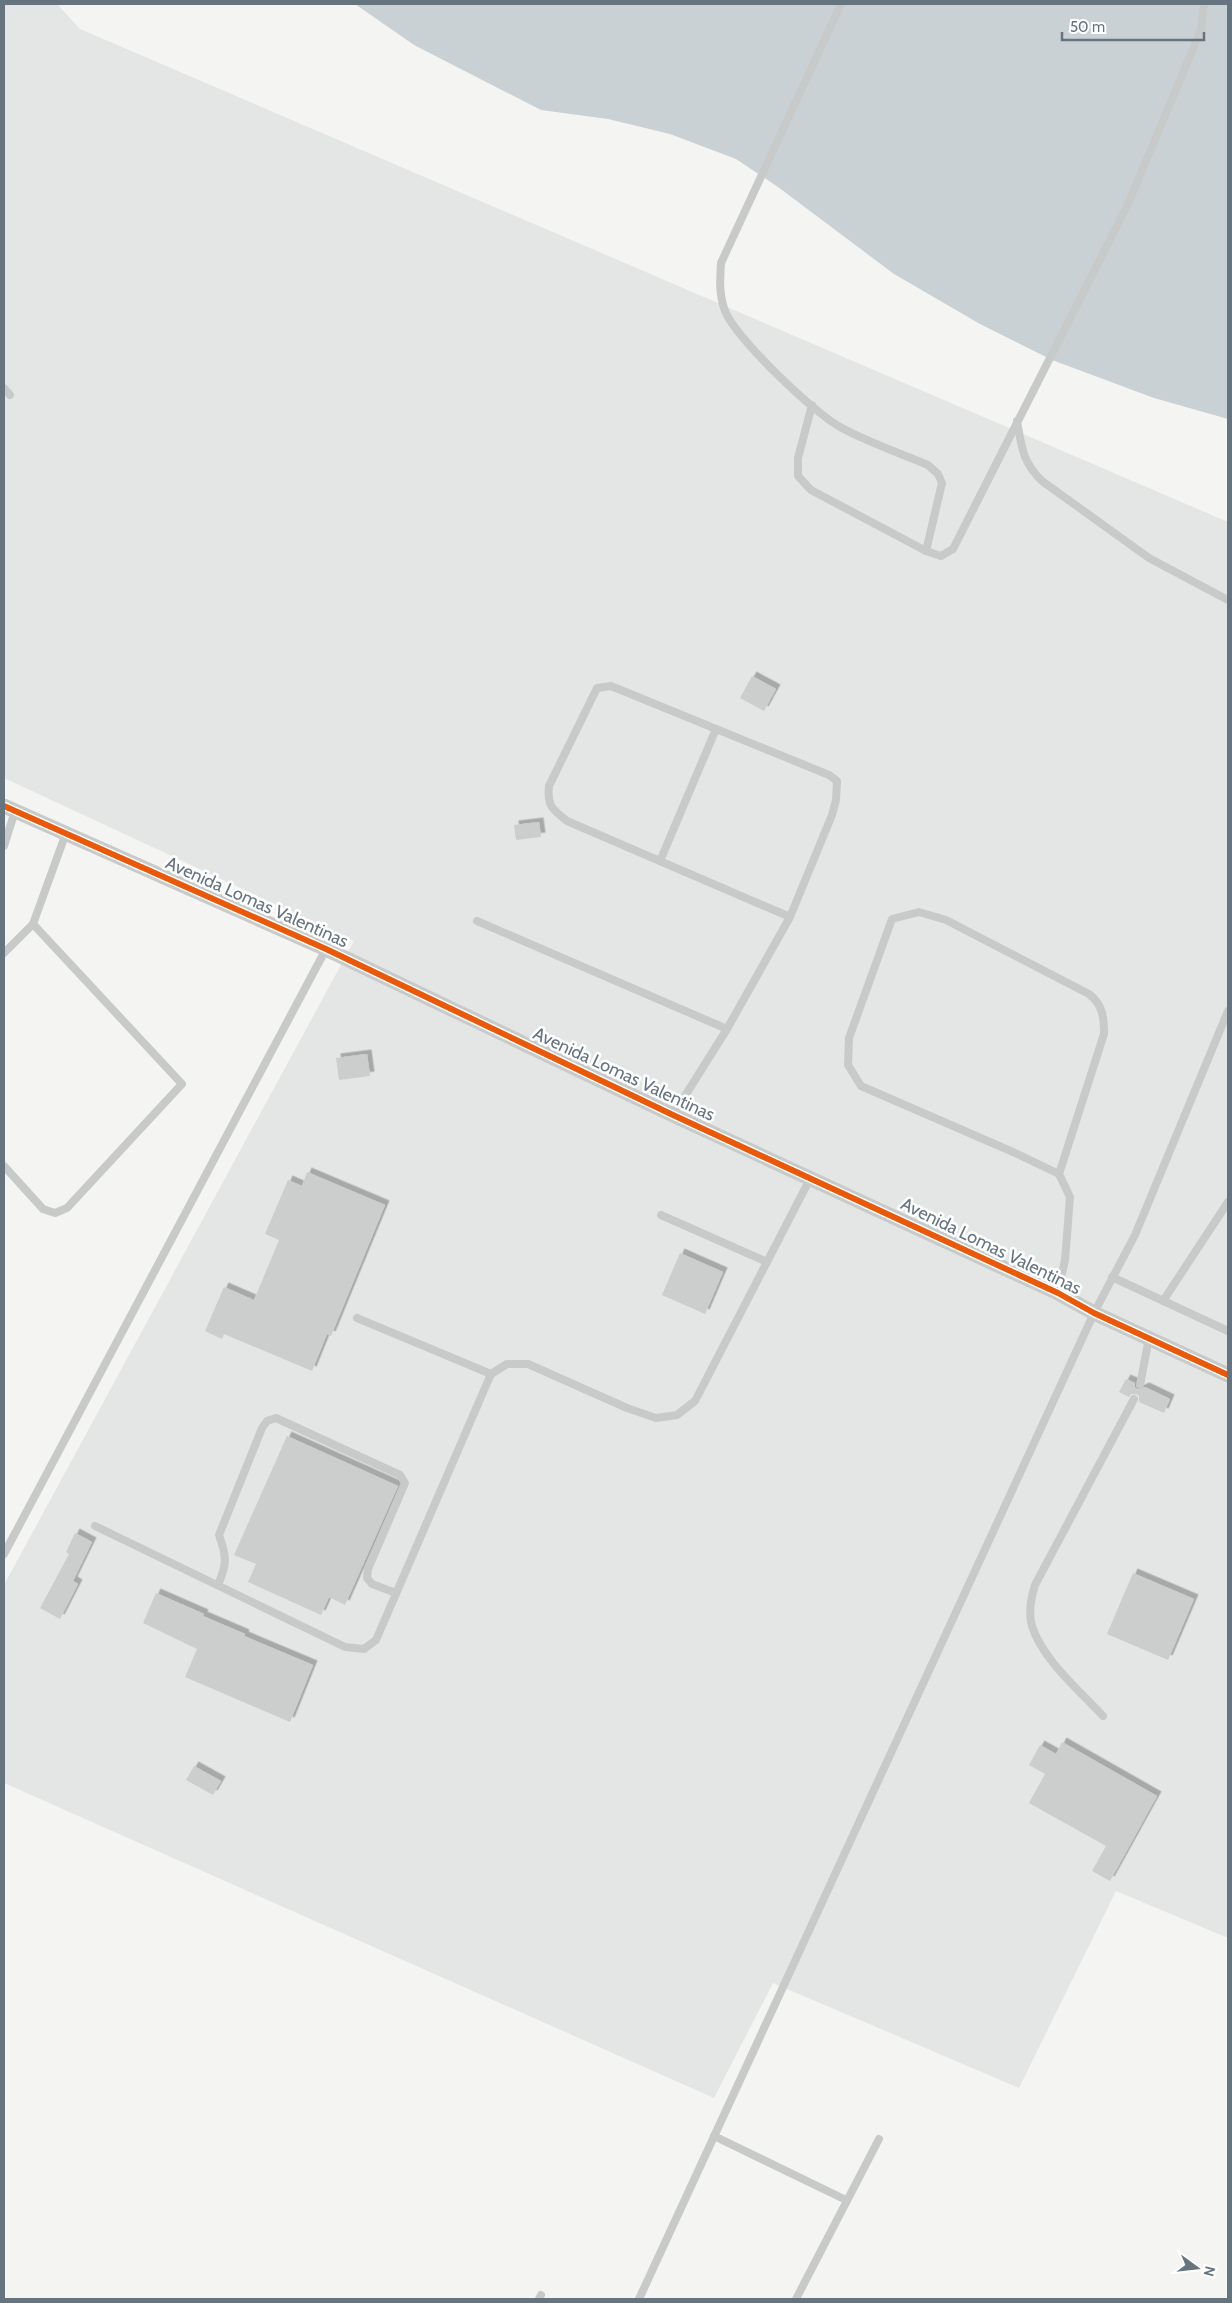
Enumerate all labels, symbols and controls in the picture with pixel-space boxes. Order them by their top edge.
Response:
scale bar [1062,10,1204,42]
text: 50 m [1070,18,1105,36]
street label: Avenida Lomas Valentinas [162,852,352,952]
street label: Avenida Lomas Valentinas [530,1022,718,1126]
street label: Avenida Lomas Valentinas [897,1193,1085,1299]
north arrow [1172,2243,1222,2293]
text: N [1200,2264,1220,2278]

